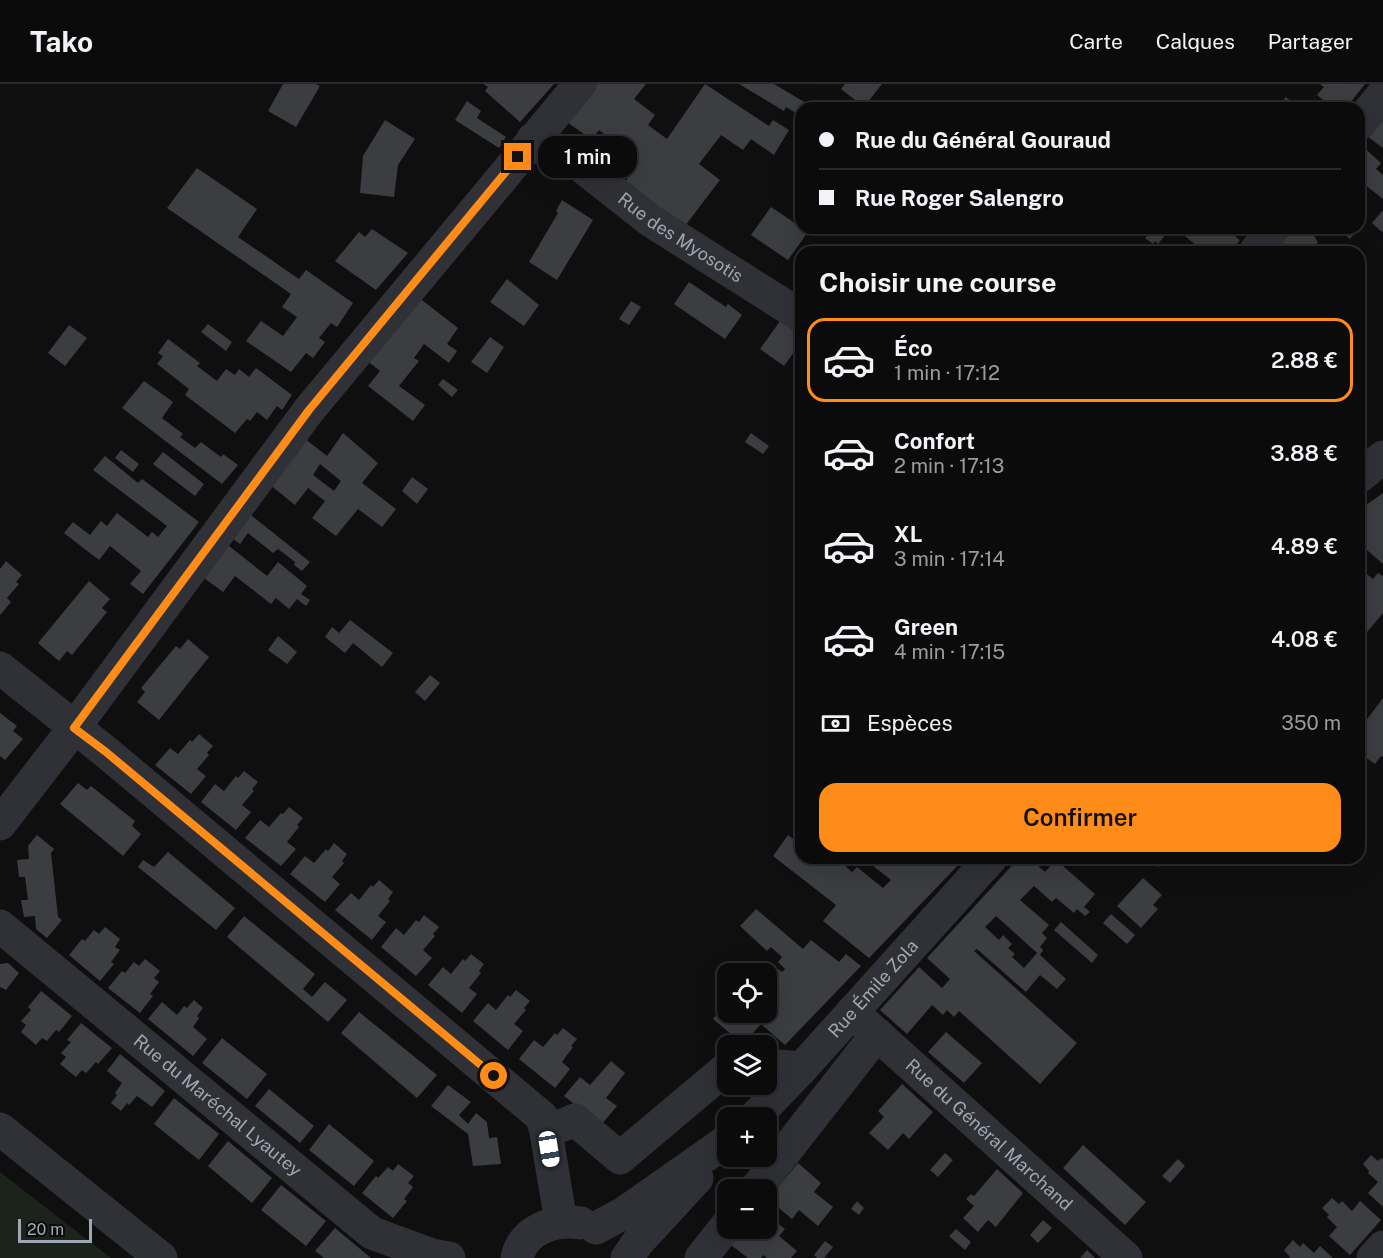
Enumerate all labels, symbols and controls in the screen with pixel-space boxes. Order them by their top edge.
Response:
text: Tako [30,25,93,58]
text: Carte [1069,29,1123,54]
text: Calques [1156,29,1235,54]
text: Partager [1268,29,1353,54]
text: Rue du Général Gouraud [855,127,1111,153]
callout: 1 min [539,136,638,178]
route end [504,143,531,170]
text: 1 min [564,145,611,169]
text: Rue Roger Salengro [855,185,1064,211]
street label: Rue des Myosotis [614,188,747,287]
text: Choisir une course [819,266,1057,298]
icon: car [822,333,876,387]
text: Éco [894,335,933,361]
text: 2.88 € [1271,347,1338,373]
text: 1 min · 17:12 [894,361,1000,385]
icon: car [822,426,876,480]
text: Confort [894,428,975,454]
text: 3.88 € [1270,440,1338,466]
text: 2 min · 17:13 [894,454,1004,478]
icon: car [822,519,876,573]
text: XL [894,521,922,547]
text: 4.89 € [1271,533,1338,559]
text: 3 min · 17:14 [894,547,1005,571]
icon: car [822,612,876,666]
text: Green [894,614,958,640]
text: 4.08 € [1271,626,1338,652]
text: 4 min · 17:15 [894,640,1005,664]
icon: cash [819,707,852,740]
text: Espèces [867,710,953,736]
text: 350 m [1281,711,1341,735]
button: Confirmer [819,783,1341,852]
street label: Rue Émile Zola [824,935,922,1042]
map controls [717,963,777,1239]
button: locate [717,963,777,1023]
street label: Rue du Maréchal Lyautey [130,1030,306,1181]
button: layers [717,1035,777,1095]
street label: Rue du Général Marchand [902,1054,1077,1215]
route start [480,1062,507,1089]
button: + [717,1107,777,1167]
car [537,1130,561,1168]
button: − [717,1179,777,1239]
scale bar [18,1216,92,1244]
text: 20 m [27,1220,64,1239]

